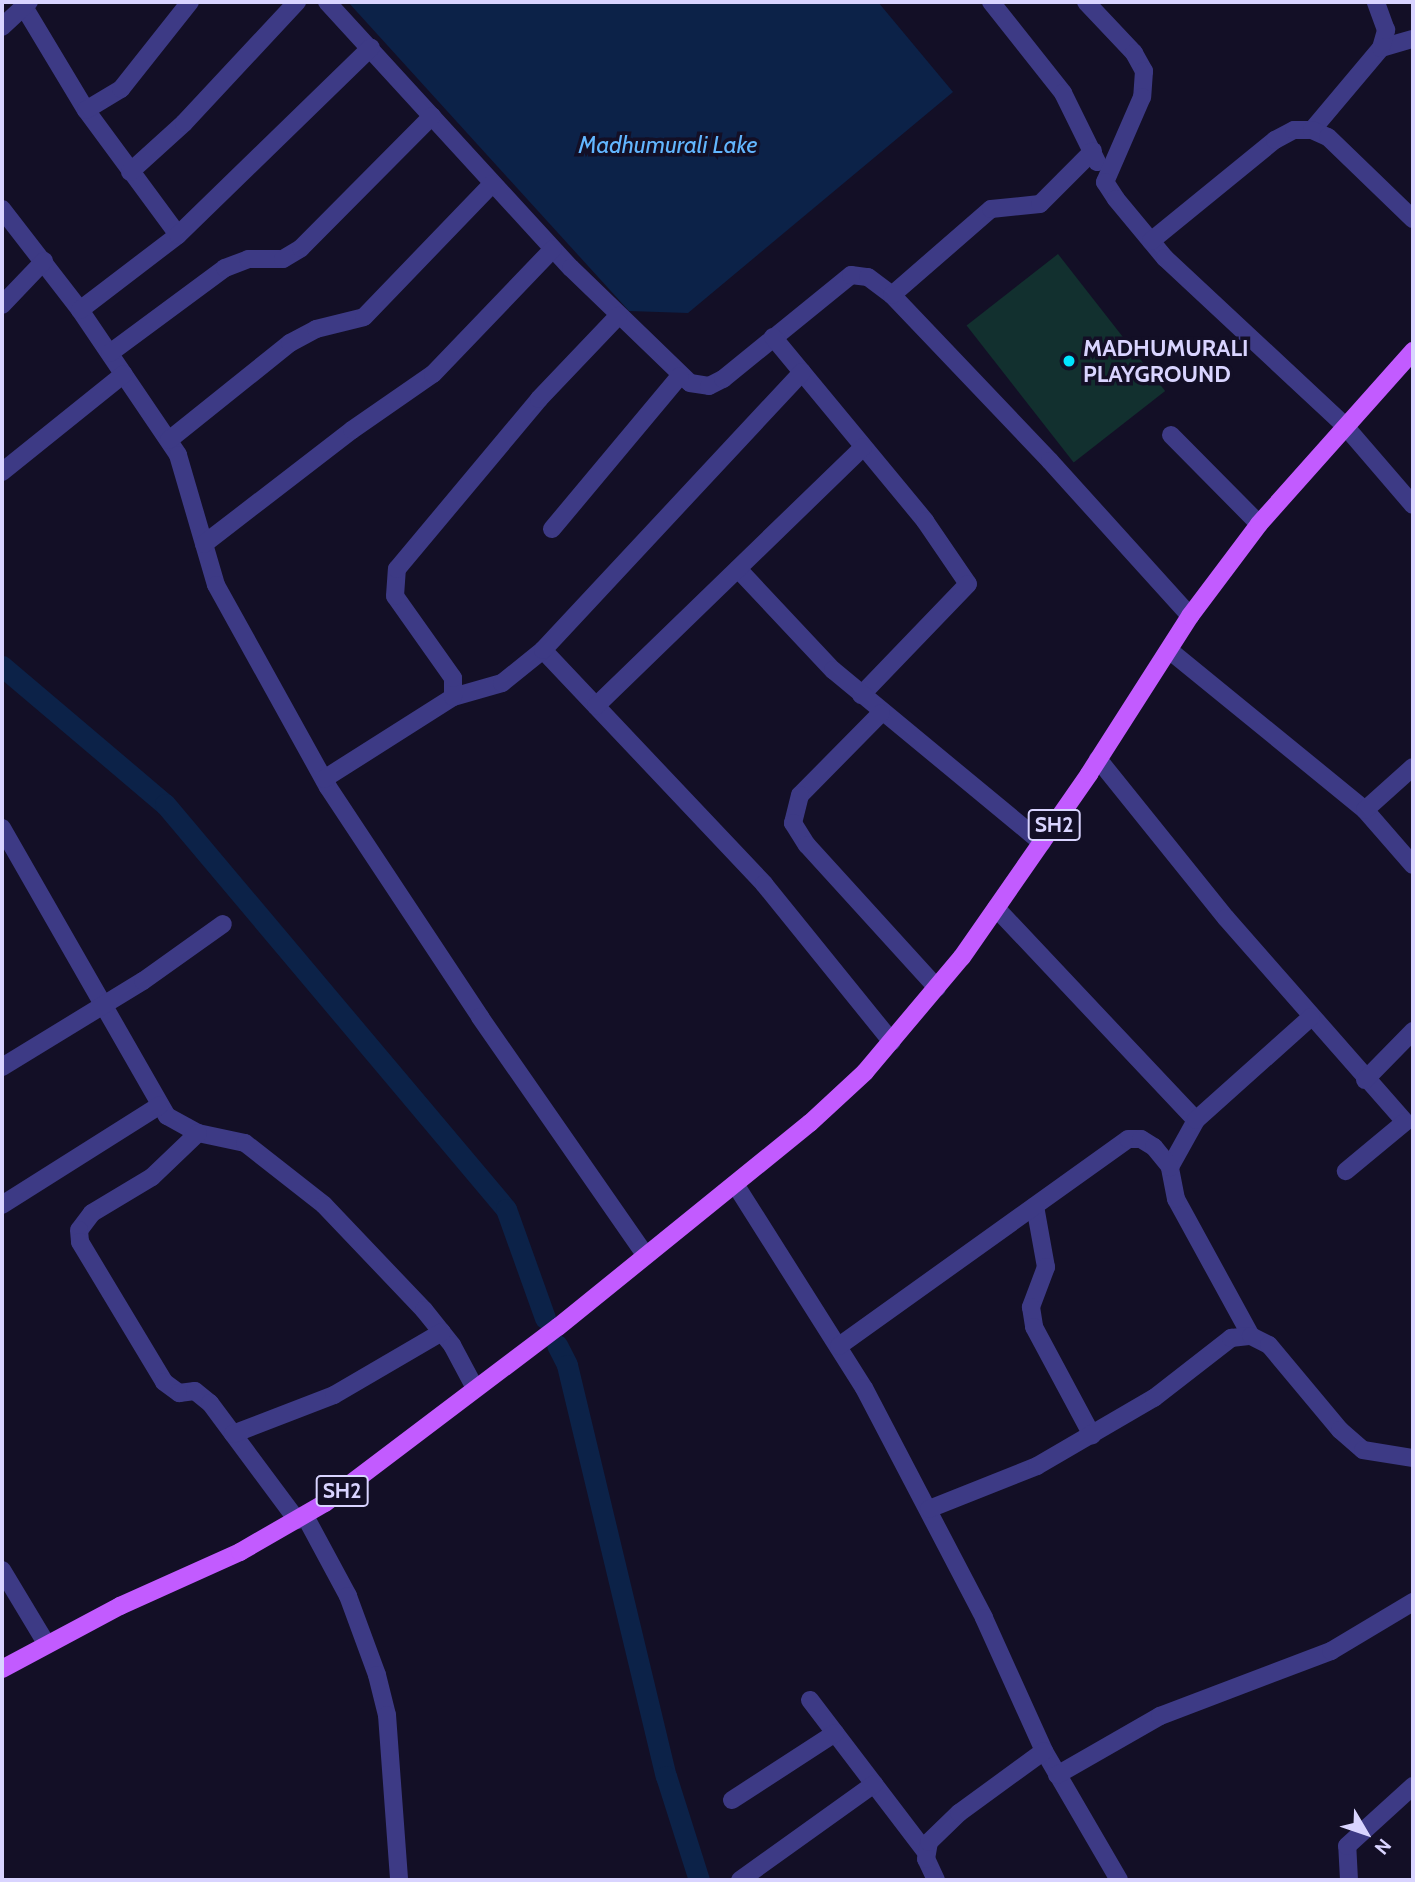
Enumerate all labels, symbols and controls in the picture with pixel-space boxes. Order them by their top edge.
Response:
water label: Madhumurali Lake [578,131,758,159]
place label: MADHUMURALI PLAYGROUND [1083,334,1248,388]
marker: MADHUMURALI PLAYGROUND [1061,353,1077,369]
road number: SH2 [1026,808,1082,842]
road number: SH2 [314,1474,370,1508]
north arrow [1331,1798,1401,1868]
text: N [1370,1834,1396,1859]

